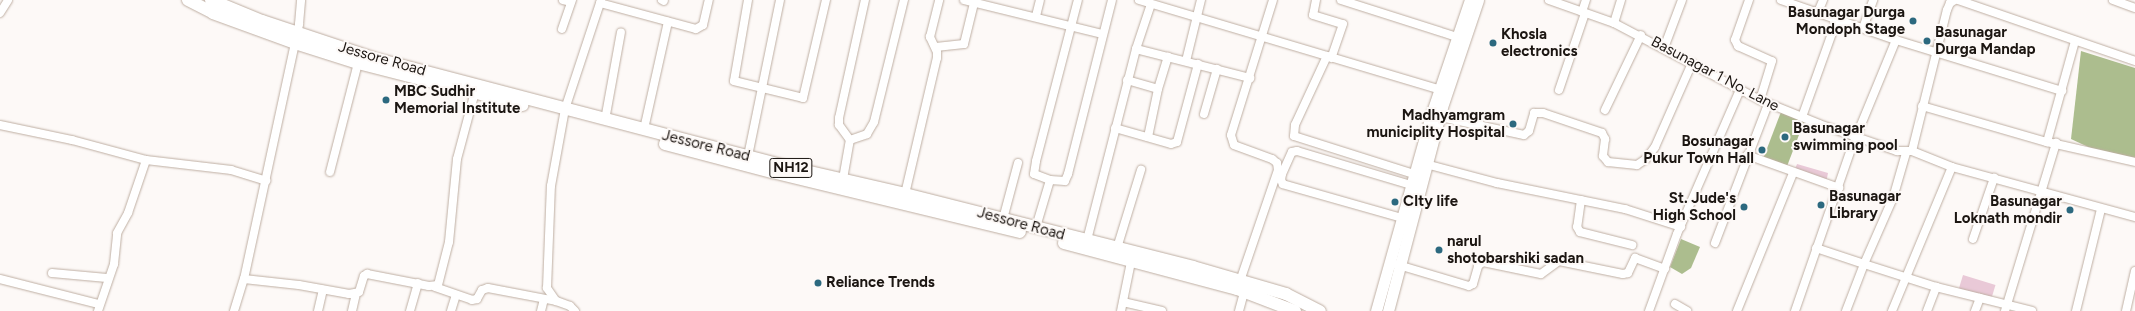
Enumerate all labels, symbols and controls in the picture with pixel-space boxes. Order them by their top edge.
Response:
place label: Basunagar Durga Mondoph Stage [1788,3,1905,38]
marker: Basunagar Durga Mondoph Stage [1908,16,1918,26]
place label: Basunagar Durga Mandap [1935,23,2036,58]
place label: Khosla electronics [1501,25,1578,60]
street label: Basunagar 1 No. Lane [1648,33,1782,115]
marker: Basunagar Durga Mandap [1922,36,1932,46]
street label: Jessore Road [336,38,428,80]
marker: Khosla electronics [1488,38,1498,48]
place label: MBC Sudhir Memorial Institute [394,82,520,117]
marker: MBC Sudhir Memorial Institute [381,95,391,105]
place label: Madhyamgram municiplity Hospital [1366,106,1505,141]
marker: Madhyamgram municiplity Hospital [1508,119,1518,129]
place label: Basunagar swimming pool [1793,119,1898,154]
street label: Jessore Road [660,126,752,166]
place label: Bosunagar Pukur Town Hall [1643,132,1754,167]
marker: Basunagar swimming pool [1780,132,1790,142]
marker: Bosunagar Pukur Town Hall [1757,145,1767,155]
road number: NH12 [769,156,813,180]
place label: Basunagar Library [1829,187,1901,222]
place label: St. Jude's High School [1653,189,1736,224]
place label: Basunagar Loknath mondir [1954,192,2062,227]
place label: CIty life [1403,193,1458,211]
marker: CIty life [1390,197,1400,207]
marker: Basunagar Library [1816,200,1826,210]
marker: St. Jude's High School [1739,202,1749,212]
street label: Jessore Road [975,204,1067,244]
marker: Basunagar Loknath mondir [2065,205,2075,215]
place label: narul shotobarshiki sadan [1447,232,1584,267]
marker: narul shotobarshiki sadan [1434,245,1444,255]
place label: Reliance Trends [826,274,935,292]
marker: Reliance Trends [813,278,823,288]

